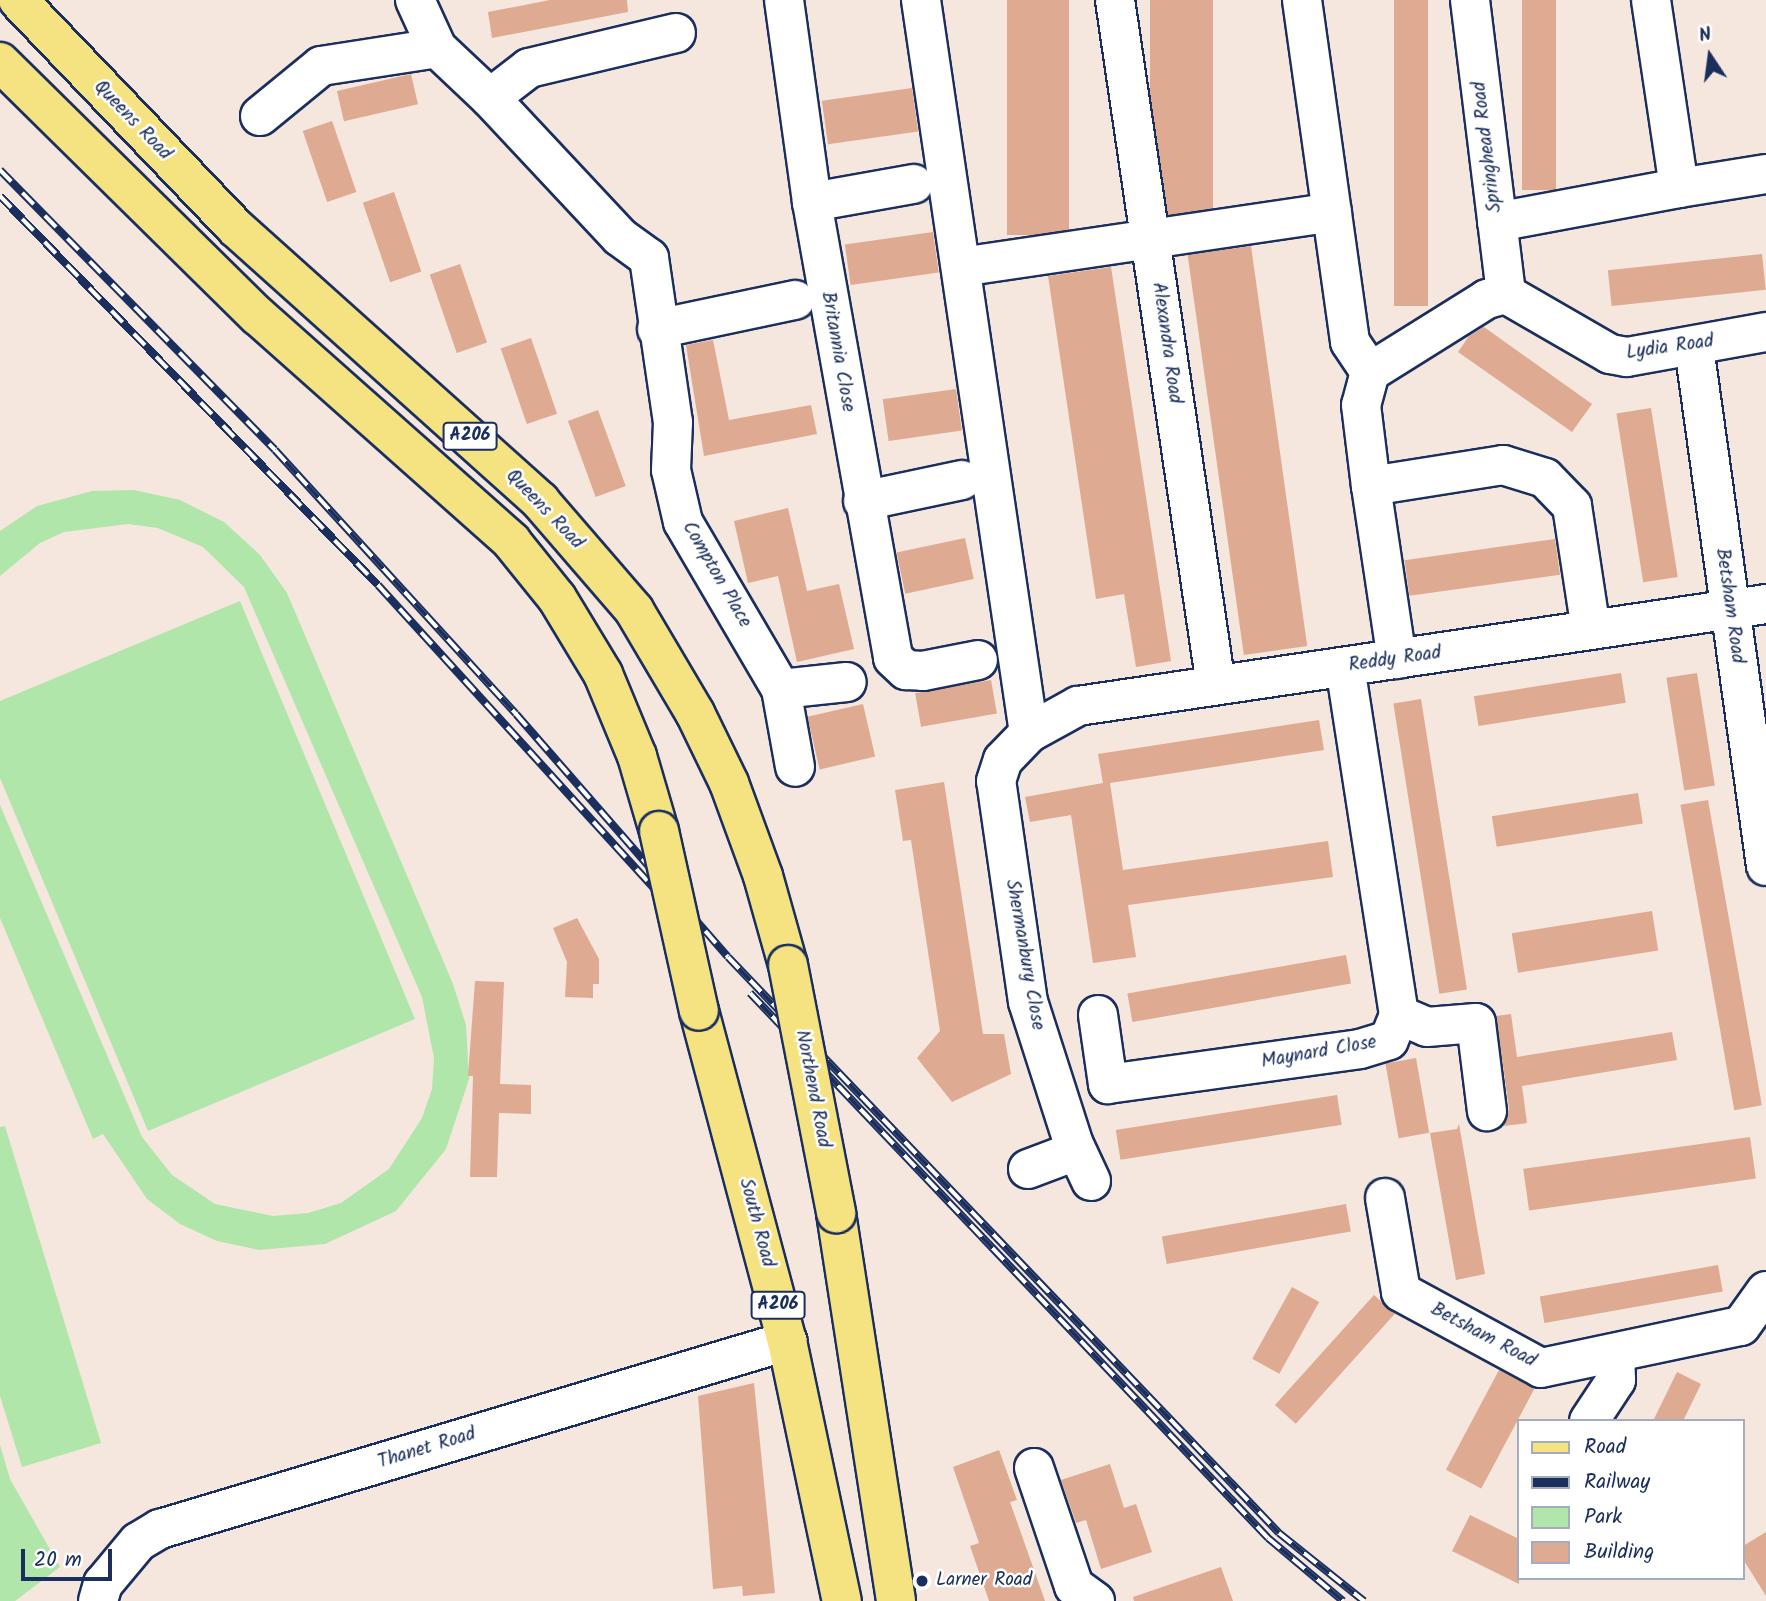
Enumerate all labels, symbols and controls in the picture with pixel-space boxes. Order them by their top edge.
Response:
text: N [1696,20,1714,52]
north arrow [1675,21,1745,91]
street label: Queens Road [88,76,176,166]
street label: Springhead Road [1469,80,1507,214]
street label: Alexandra Road [1146,281,1186,405]
street label: Britannia Close [815,290,859,414]
street label: Lydia Road [1625,331,1715,365]
road number: A206 [442,422,498,450]
street label: Queens Road [500,465,588,555]
street label: Compton Place [676,518,756,632]
street label: Betsham Road [1710,547,1748,665]
street label: Reddy Road [1347,642,1443,678]
street label: Shermanbury Close [1000,878,1048,1032]
street label: Northend Road [789,1028,835,1150]
street label: Maynard Close [1260,1032,1378,1074]
street label: South Road [733,1176,779,1270]
road number: A206 [750,1290,806,1320]
street label: Betsham Road [1426,1299,1540,1373]
legend [1518,1419,1745,1580]
street label: Thanet Road [375,1423,479,1475]
text: Road [1584,1431,1626,1464]
text: Railway [1584,1466,1650,1499]
text: Park [1584,1501,1622,1534]
scale bar [24,1534,116,1578]
text: Building [1584,1536,1654,1569]
text: 20 m [34,1544,82,1577]
place label: Larner Road [936,1570,1032,1592]
marker: Larner Road [914,1573,930,1589]

